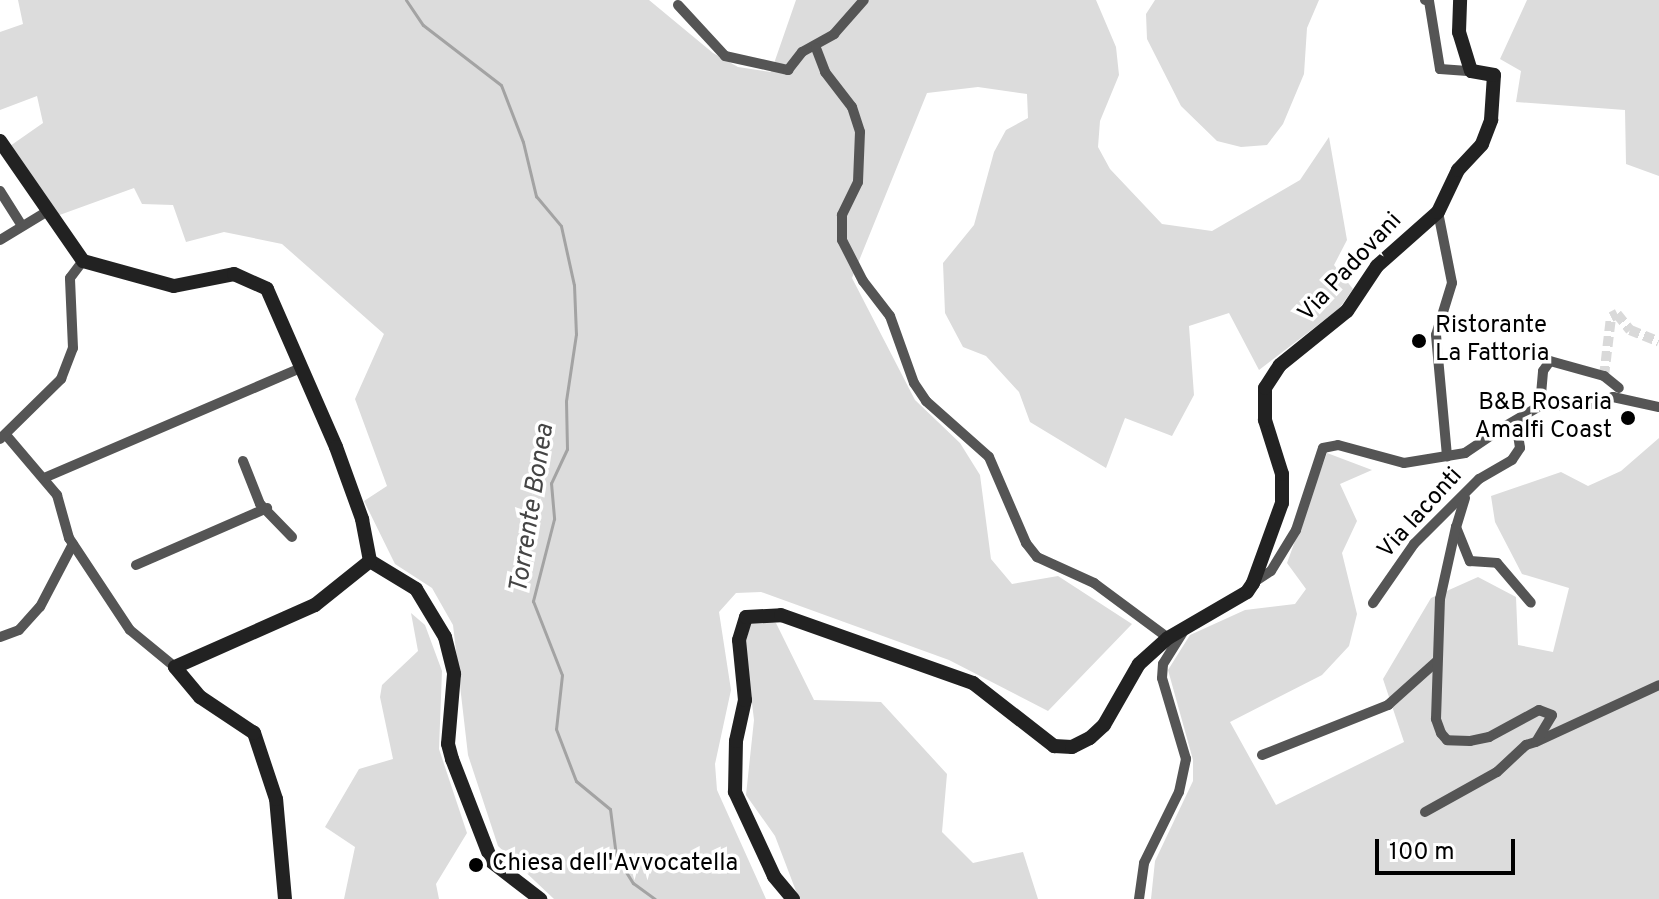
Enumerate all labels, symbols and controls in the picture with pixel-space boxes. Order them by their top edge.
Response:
street label: Via Padovani [1293,207,1409,329]
place label: Ristorante La Fattoria [1435,313,1549,369]
marker: Ristorante La Fattoria [1410,332,1428,350]
place label: B&B Rosaria Amalfi Coast [1475,390,1612,446]
marker: B&B Rosaria Amalfi Coast [1619,409,1637,427]
water label: Torrente Bonea [504,422,562,596]
street label: Via Iaconti [1373,463,1469,565]
scale bar [1379,823,1519,873]
text: 100 m [1389,838,1455,868]
place label: Chiesa dell'Avvocatella [492,851,738,879]
marker: Chiesa dell'Avvocatella [467,856,485,874]

